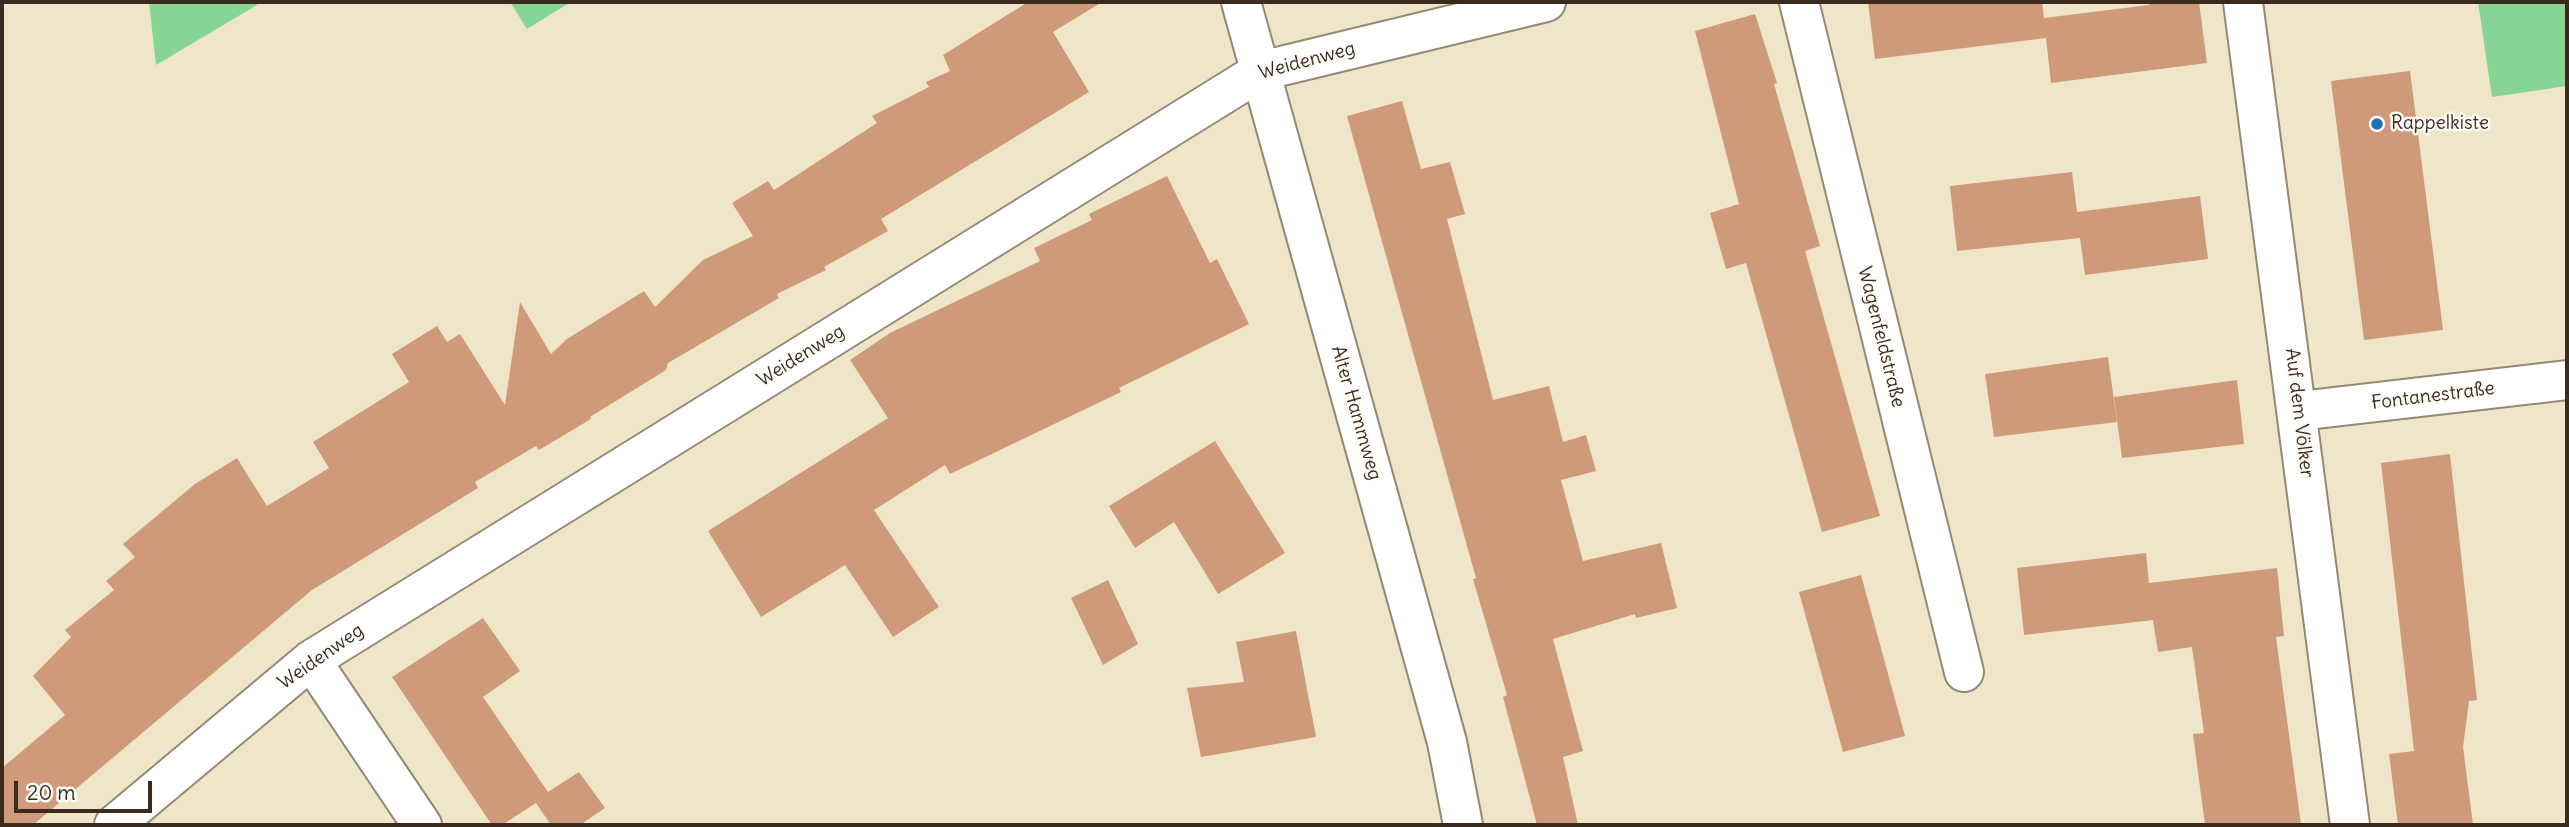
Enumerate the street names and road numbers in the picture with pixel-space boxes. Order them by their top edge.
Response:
street label: Weidenweg [1256,37,1358,85]
street label: Wagenfeldstraße [1852,264,1910,410]
street label: Weidenweg [753,320,849,392]
street label: Alter Hammweg [1326,343,1386,483]
street label: Auf dem Völker [2280,347,2318,479]
street label: Fontanestraße [2370,377,2496,415]
street label: Weidenweg [274,619,368,695]

